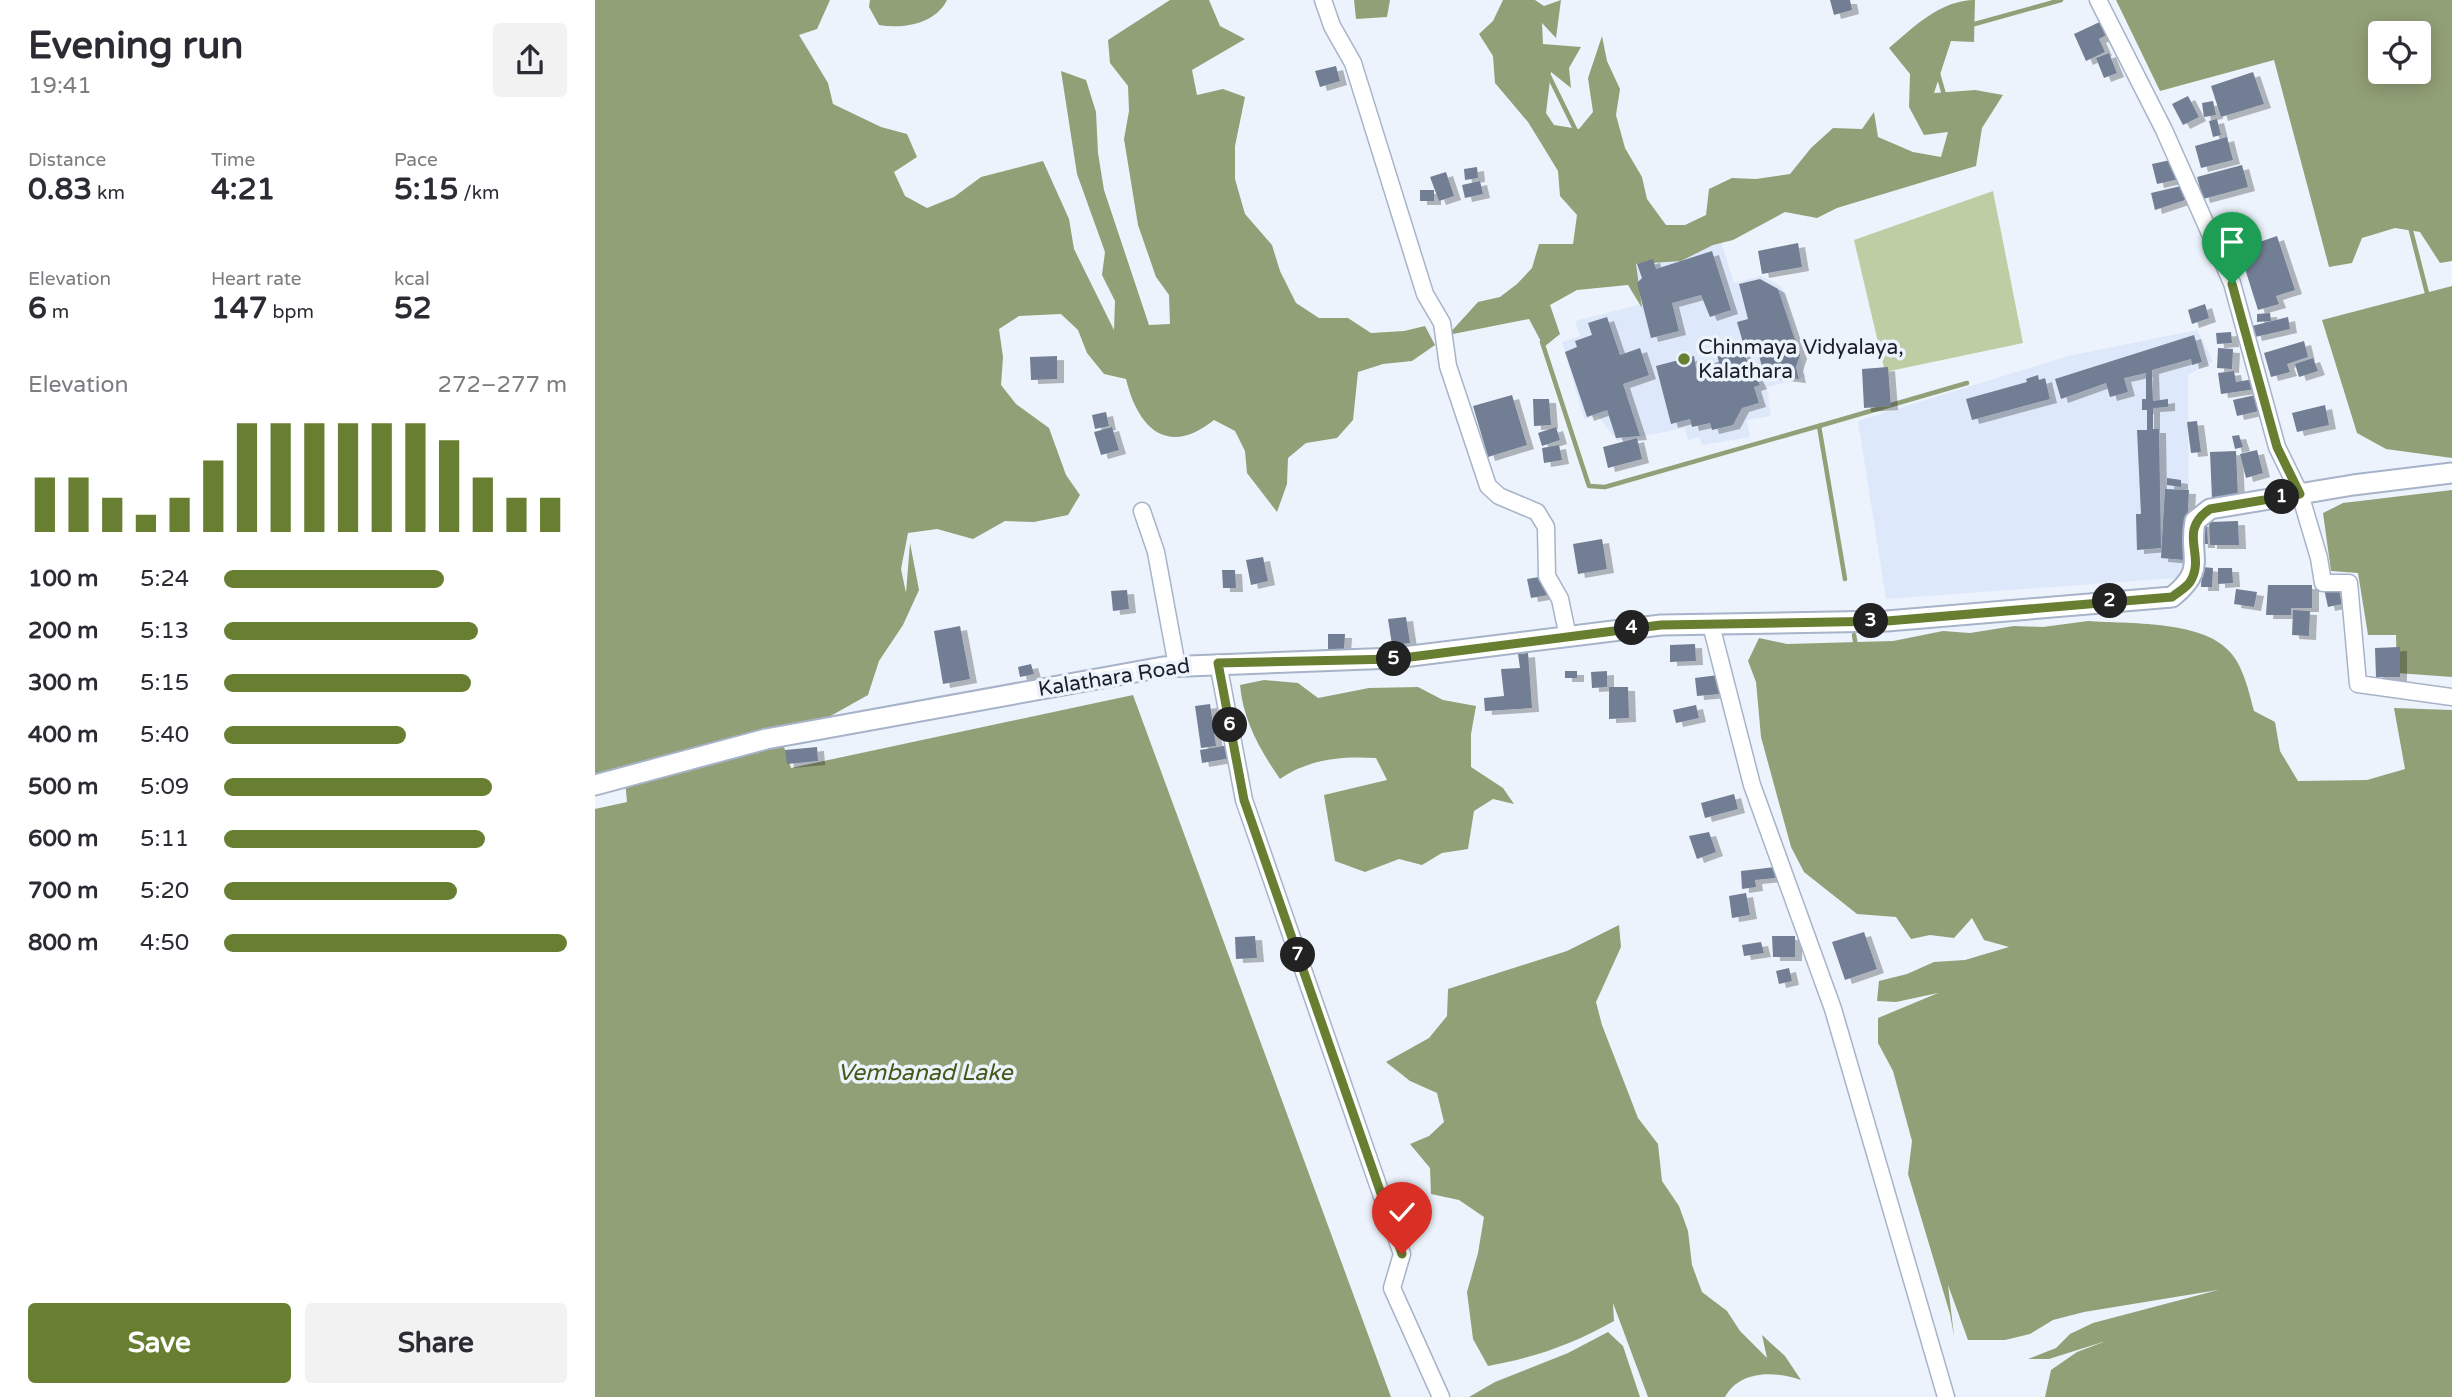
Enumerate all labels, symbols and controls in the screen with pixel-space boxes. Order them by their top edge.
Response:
map controls [2368,21,2431,84]
button: locate [2368,21,2431,84]
text: Evening run [28,23,243,69]
button: share [493,23,567,97]
text: 19:41 [28,72,92,100]
text: Distance [28,149,106,171]
text: Time [211,149,255,171]
text: Pace [394,149,438,171]
text: 0.83 [28,171,92,208]
text: 4:21 [211,171,275,208]
text: 5:15 [394,171,458,208]
text: km [92,182,125,204]
text: /km [458,182,499,204]
pin [2202,212,2262,284]
icon: arrive [2213,223,2251,261]
text: Elevation [28,268,111,290]
text: Heart rate [211,268,302,290]
text: kcal [394,268,430,290]
text: 6 [28,290,47,327]
text: 147 [211,290,268,327]
text: 52 [394,290,432,327]
text: m [47,301,69,323]
text: bpm [268,301,314,323]
place label: Chinmaya Vidyalaya, Kalathara [1698,335,1904,384]
marker: Chinmaya Vidyalaya, Kalathara [1676,351,1692,367]
text: Elevation [28,371,129,399]
text: 272–277 m [438,371,567,399]
pin: 1 [2265,480,2299,514]
text: 1 [2276,485,2287,507]
text: 100 m [28,565,98,593]
text: 5:24 [140,565,189,593]
pin: 2 [2093,584,2127,618]
text: 2 [2104,589,2115,611]
pin: 3 [1853,604,1889,638]
text: 3 [1865,609,1876,631]
pin: 4 [1615,610,1649,646]
text: 4 [1626,616,1637,638]
text: 200 m [28,617,98,645]
text: 5:13 [140,617,189,645]
pin: 5 [1377,642,1411,676]
text: 5 [1388,647,1399,669]
street label: Kalathara Road [1036,653,1192,702]
text: 300 m [28,669,98,697]
text: 5:15 [140,669,189,697]
pin: 6 [1213,708,1247,742]
text: 6 [1224,713,1235,735]
text: 400 m [28,721,98,749]
text: 5:40 [140,721,189,749]
text: 500 m [28,773,98,801]
text: 5:09 [140,773,189,801]
text: 600 m [28,825,98,853]
text: 5:11 [140,825,189,853]
text: 700 m [28,877,98,905]
text: 5:20 [140,877,189,905]
text: 800 m [28,929,98,957]
text: 4:50 [140,929,189,957]
pin: 7 [1281,937,1315,972]
text: 7 [1292,943,1303,965]
water label: Vembanad Lake [837,1059,1015,1087]
pin [1372,1182,1432,1254]
icon: check [1383,1193,1421,1231]
button: Save [28,1303,291,1383]
button: Share [305,1303,567,1383]

